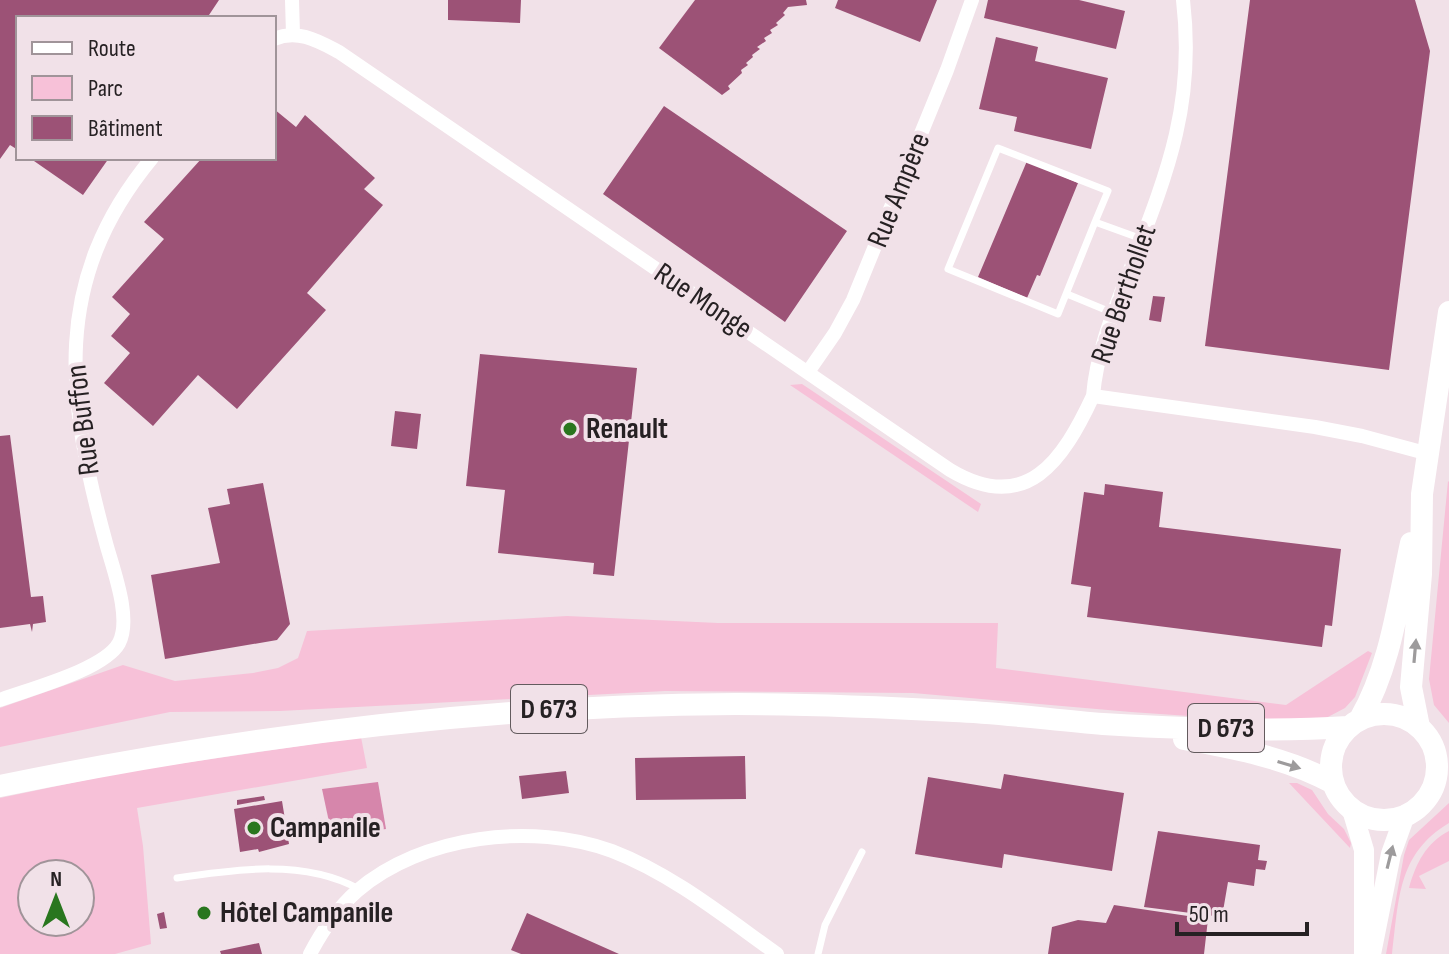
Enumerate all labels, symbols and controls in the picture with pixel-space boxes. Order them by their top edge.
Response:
legend [16,16,276,160]
text: Route [88,34,136,63]
text: Parc [88,74,123,103]
text: Bâtiment [88,114,163,143]
street label: Rue Ampère [860,127,938,253]
street label: Rue Berthollet [1083,220,1165,368]
street label: Rue Monge [647,255,759,347]
street label: Rue Buffon [58,363,108,477]
place label: Renault [586,411,668,447]
marker: Renault [561,420,579,438]
one-way arrow [1409,638,1422,663]
road number: D 673 [511,685,587,733]
road number: D 673 [1188,704,1264,752]
one-way arrow [1278,759,1302,772]
place label: Campanile [270,810,381,846]
marker: Campanile [245,819,263,837]
one-way arrow [1385,844,1397,869]
north arrow [16,858,96,938]
text: N [50,866,62,893]
scale bar [1177,886,1307,936]
place label: Hôtel Campanile [220,895,393,931]
text: 50 m [1189,900,1229,929]
marker: Hôtel Campanile [195,904,213,922]

